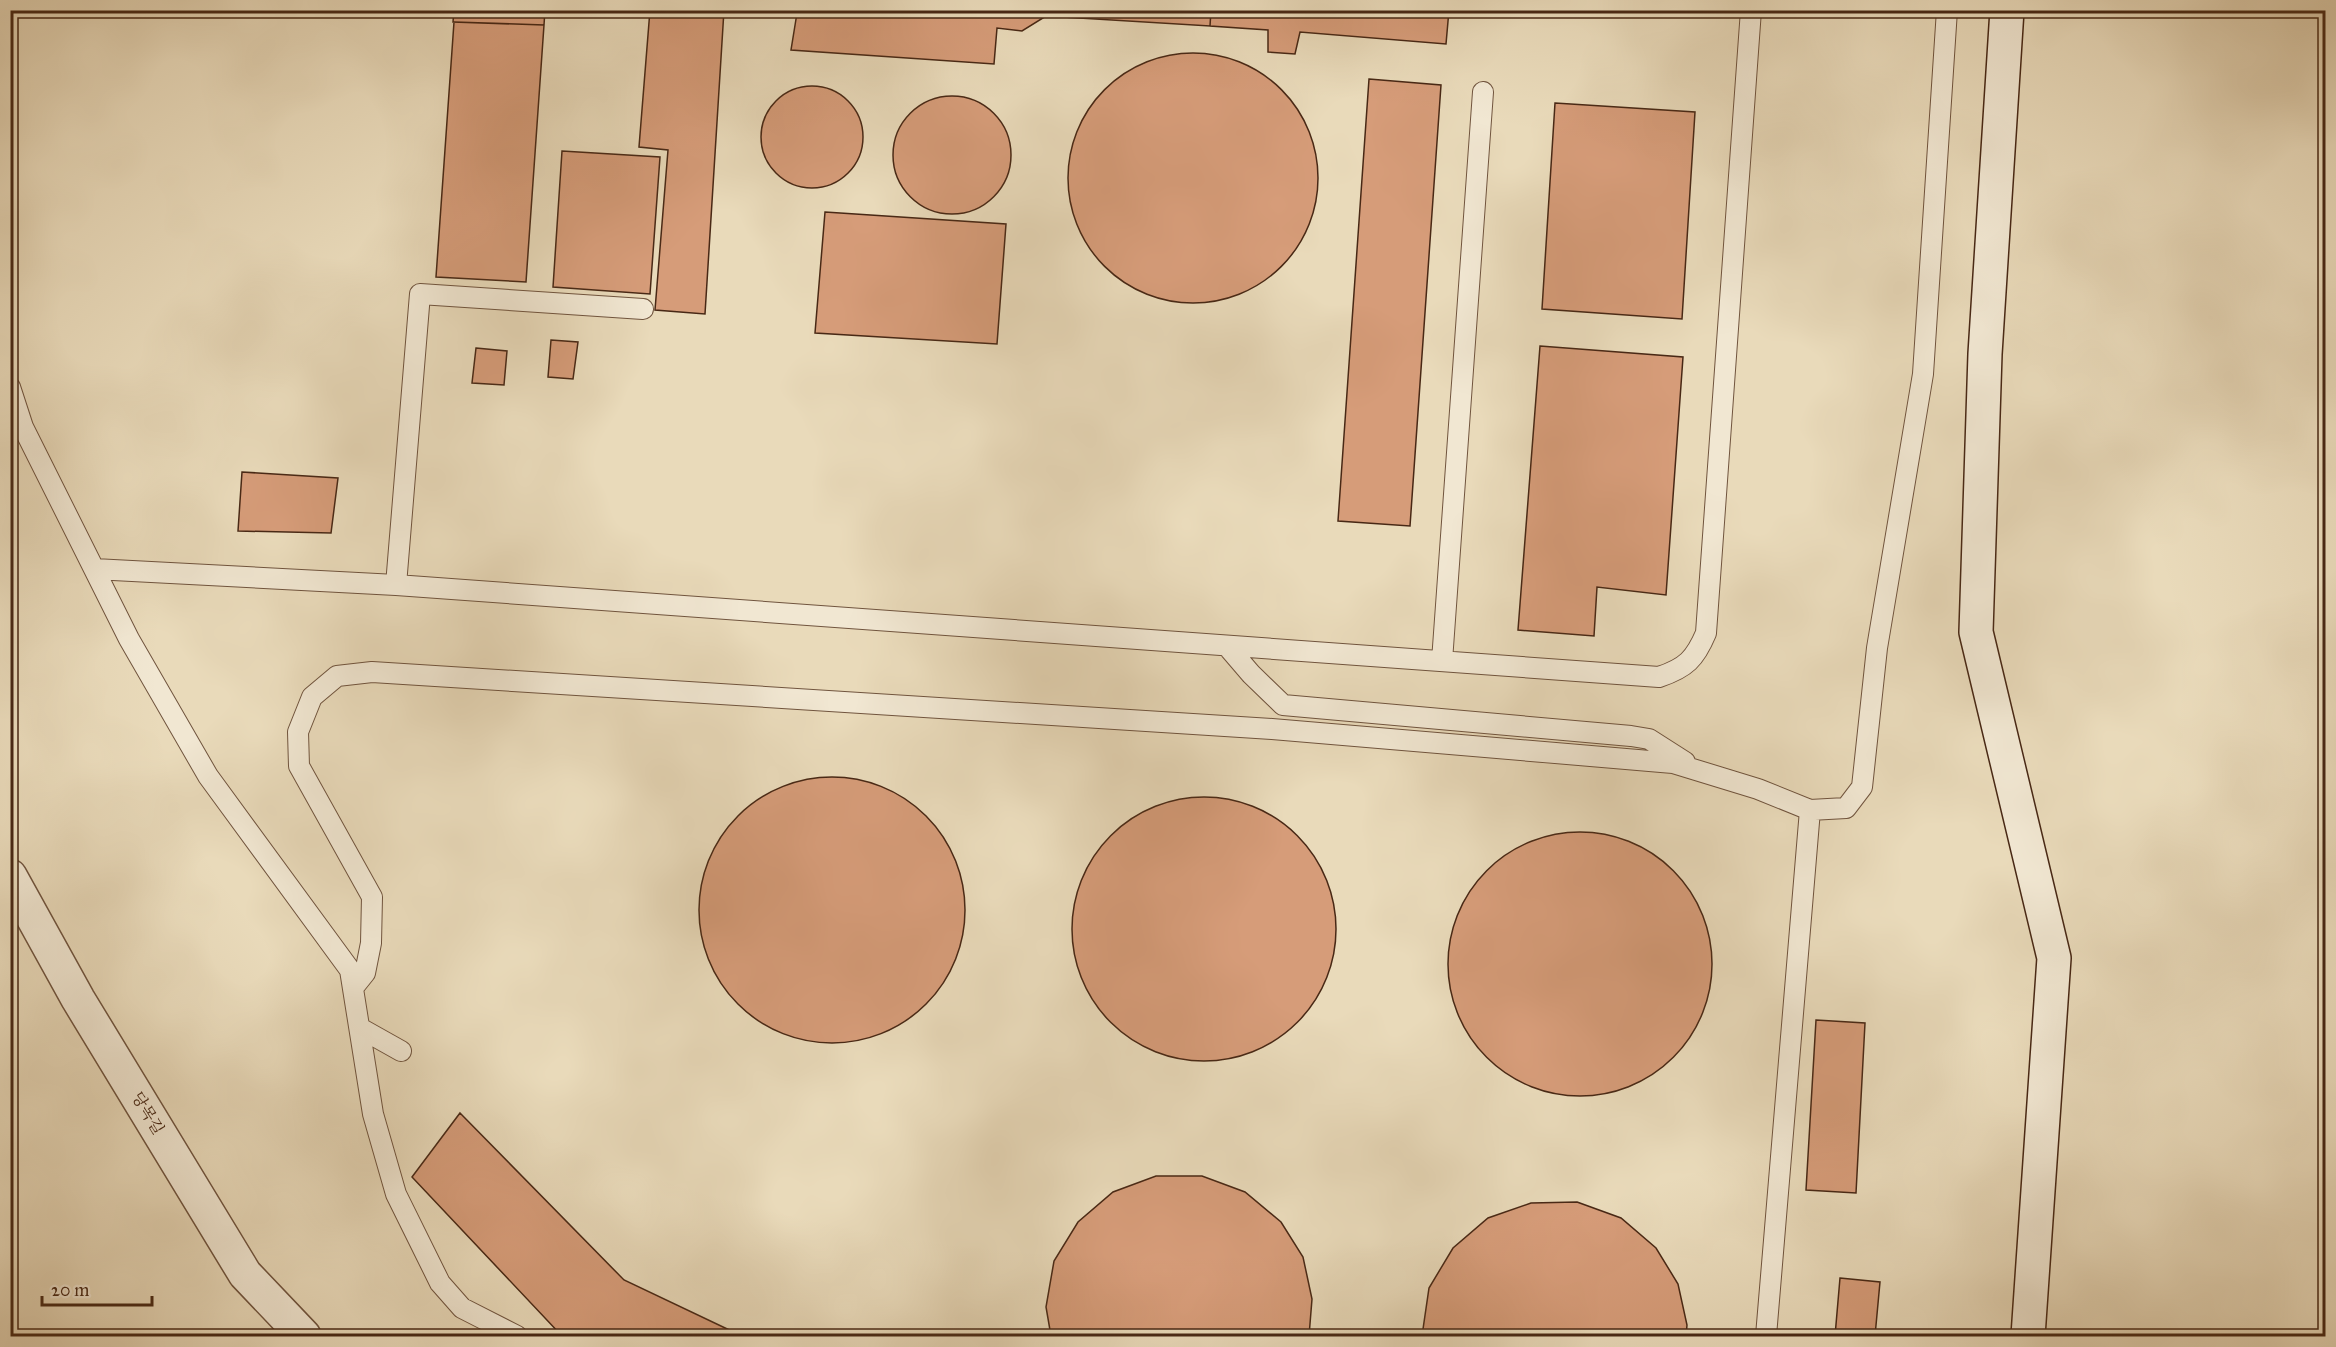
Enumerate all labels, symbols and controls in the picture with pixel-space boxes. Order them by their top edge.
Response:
street label: 당목길 [128,1088,168,1138]
scale bar [42,1269,152,1307]
text: 20 m [51,1279,89,1301]

